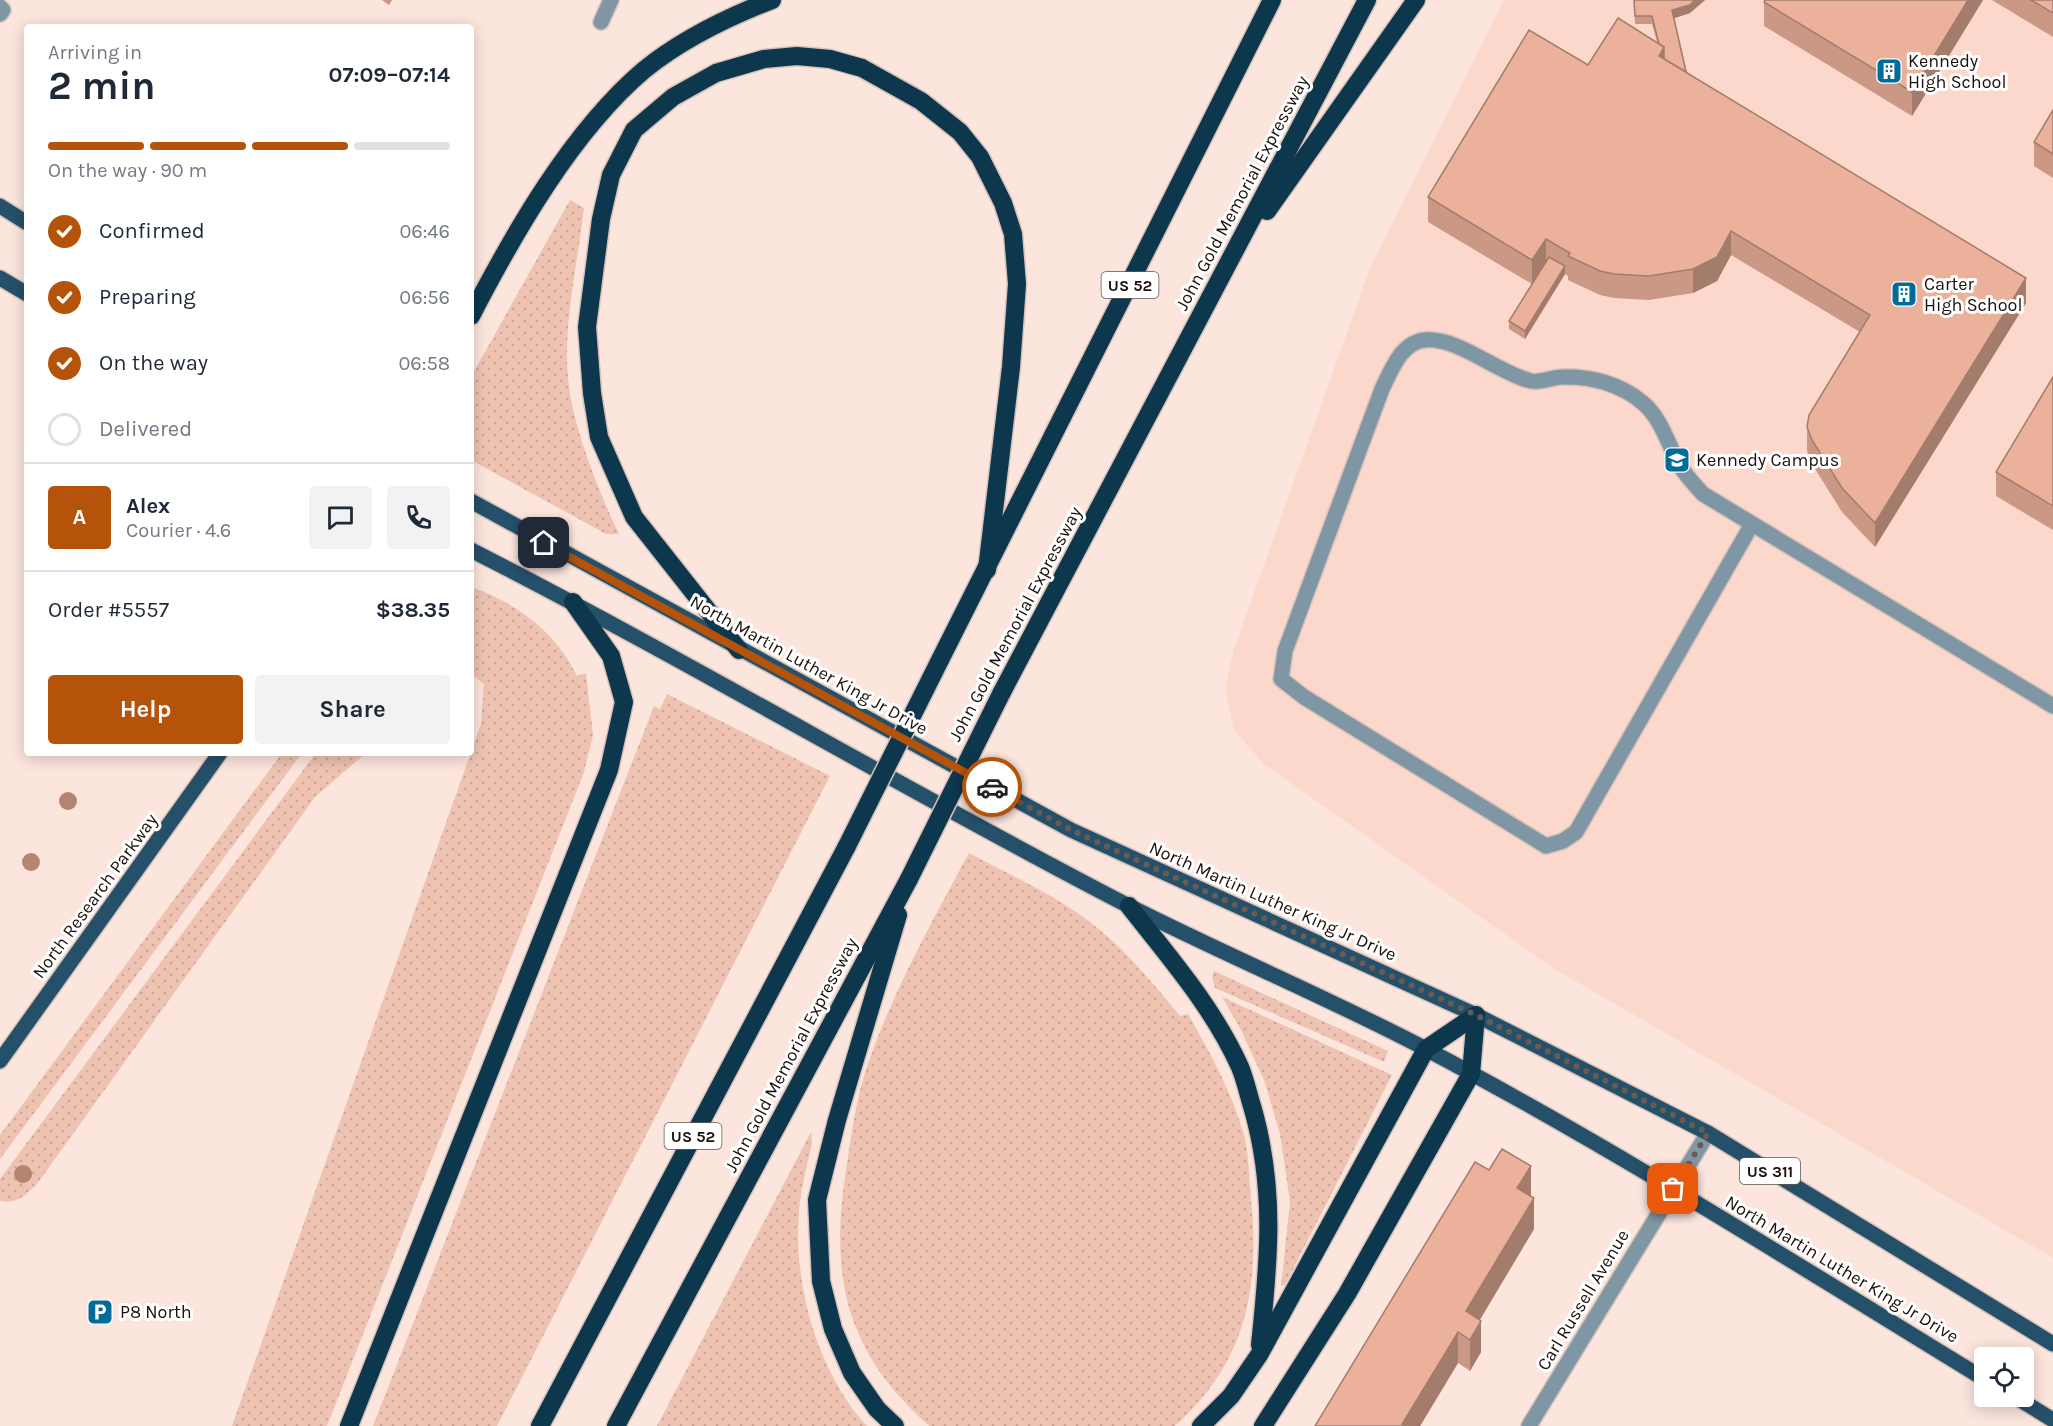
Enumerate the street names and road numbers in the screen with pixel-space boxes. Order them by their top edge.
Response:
street label: John Gold Memorial Expressway [1171,71,1314,314]
road number: US 52 [1102,272,1158,298]
street label: John Gold Memorial Expressway [944,502,1087,745]
street label: North Martin Luther King Jr Drive [686,590,932,740]
street label: North Research Parkway [28,809,163,983]
street label: North Martin Luther King Jr Drive [1146,836,1400,966]
street label: John Gold Memorial Expressway [720,933,863,1176]
road number: US 52 [664,1123,722,1149]
road number: US 311 [1740,1158,1800,1184]
street label: North Martin Luther King Jr Drive [1721,1191,1963,1347]
street label: Carl Russell Avenue [1532,1226,1634,1374]

